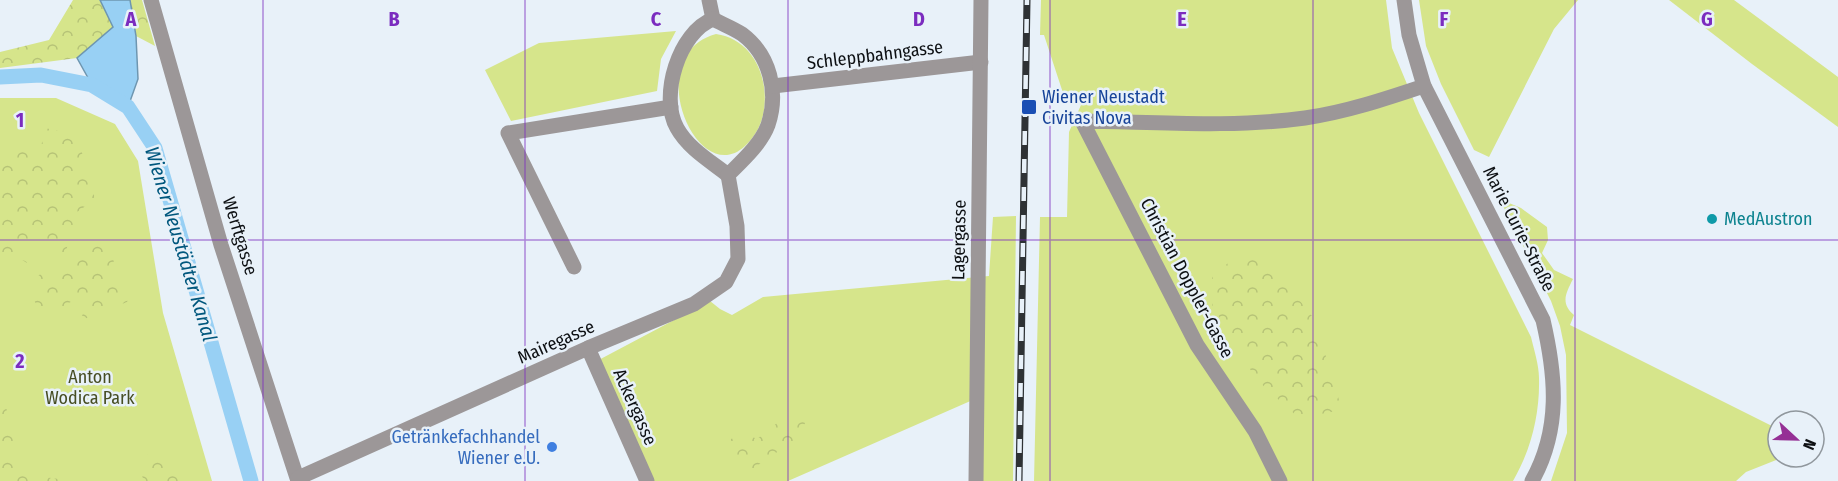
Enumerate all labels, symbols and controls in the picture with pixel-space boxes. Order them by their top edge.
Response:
text: A [125,7,138,31]
text: B [388,7,400,31]
text: C [651,7,662,31]
text: D [913,7,925,31]
text: E [1177,7,1187,31]
text: F [1440,7,1449,31]
text: G [1701,7,1713,31]
street label: Schleppbahngasse [806,36,944,74]
place label: Wiener Neustadt Civitas Nova [1042,86,1165,129]
marker: Wiener Neustadt Civitas Nova [1020,98,1038,116]
text: 1 [16,108,24,132]
water label: Wiener Neustädter Kanal [140,144,222,344]
street label: Marie Curie-Straße [1478,163,1560,295]
street label: Werftgasse [218,194,262,278]
street label: Christian Doppler-Gasse [1136,194,1239,362]
street label: Lagergasse [947,199,971,280]
place label: MedAustron [1724,208,1813,230]
marker: MedAustron [1705,212,1719,226]
street label: Mairegasse [514,315,598,369]
text: 2 [14,349,25,373]
street label: Ackergasse [608,365,662,449]
park label: Anton Wodica Park [45,366,135,409]
north arrow [1766,409,1826,469]
place label: Getränkefachhandel Wiener e.U. [392,426,540,469]
text: N [1799,436,1820,452]
marker: Getränkefachhandel Wiener e.U. [545,440,559,454]

